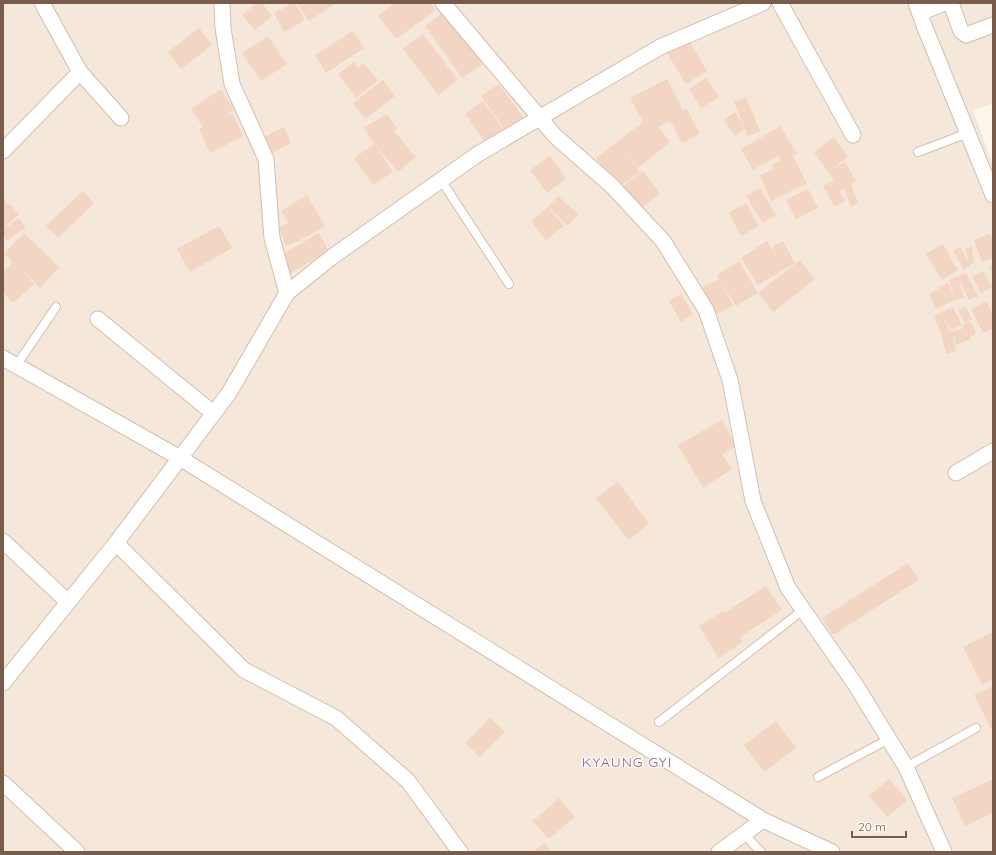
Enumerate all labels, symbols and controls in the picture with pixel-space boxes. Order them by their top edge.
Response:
district label: KYAUNG GYI [582,753,672,771]
scale bar [852,813,906,839]
text: 20 m [858,819,886,834]

